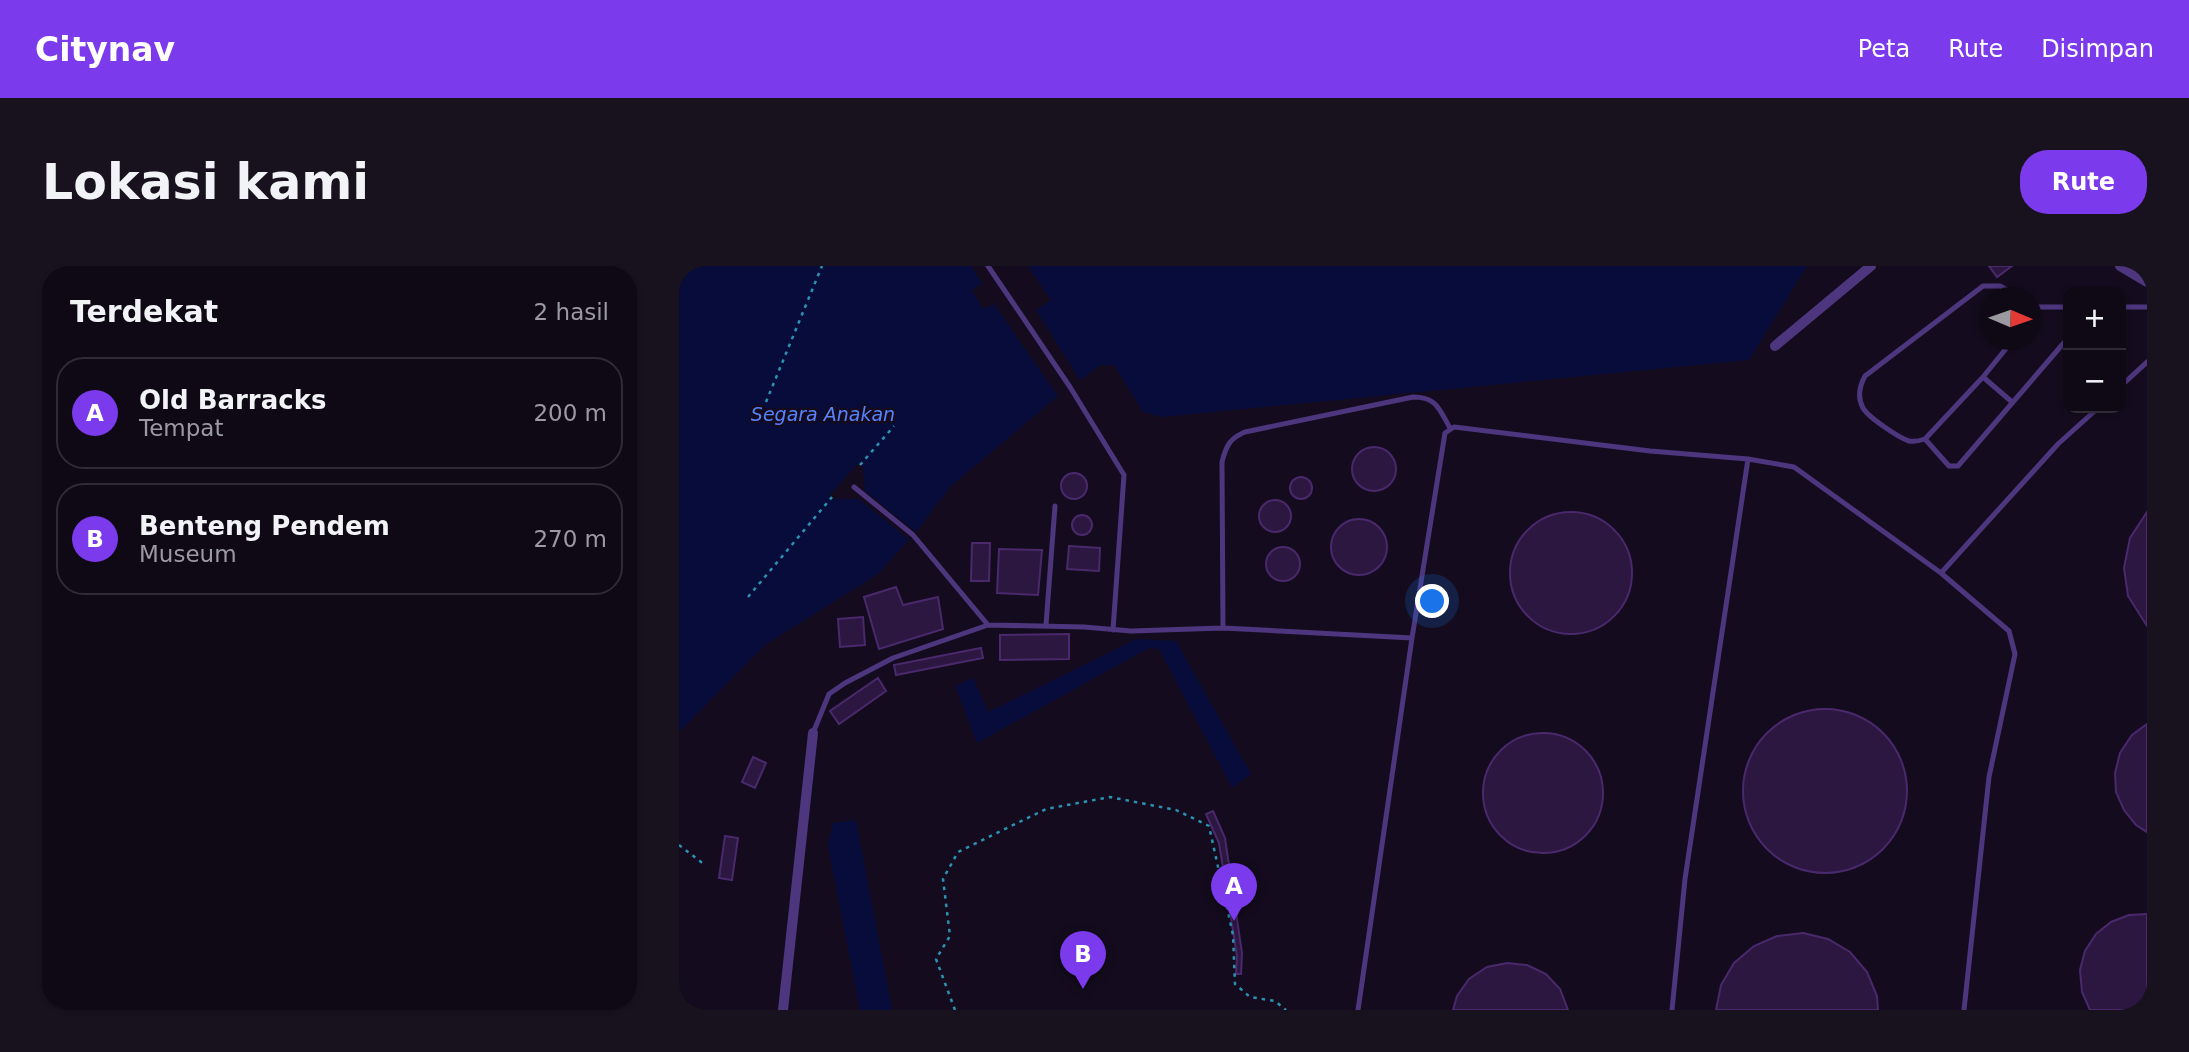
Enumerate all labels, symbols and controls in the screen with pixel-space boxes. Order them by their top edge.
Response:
text: Citynav [35,30,175,69]
text: Peta [1858,35,1910,63]
text: Rute [1948,35,2003,63]
text: Disimpan [2041,35,2154,63]
button: Rute [2020,150,2147,214]
text: Lokasi kami [42,154,369,211]
north arrow [1979,287,2042,350]
map controls [2063,287,2126,413]
button: + [2063,287,2126,350]
text: Terdekat [70,294,218,329]
text: 2 hasil [534,299,609,325]
button: − [2063,350,2126,413]
text: Old Barracks [139,385,326,415]
text: A [86,400,104,426]
text: 200 m [533,400,607,426]
water label: Segara Anakan [751,403,895,425]
text: Tempat [139,415,223,441]
text: Benteng Pendem [139,511,390,541]
text: B [86,526,104,552]
text: 270 m [533,526,607,552]
text: Museum [139,541,237,567]
your location [1415,584,1449,618]
pin: A [1211,863,1257,921]
pin: B [1060,931,1106,989]

